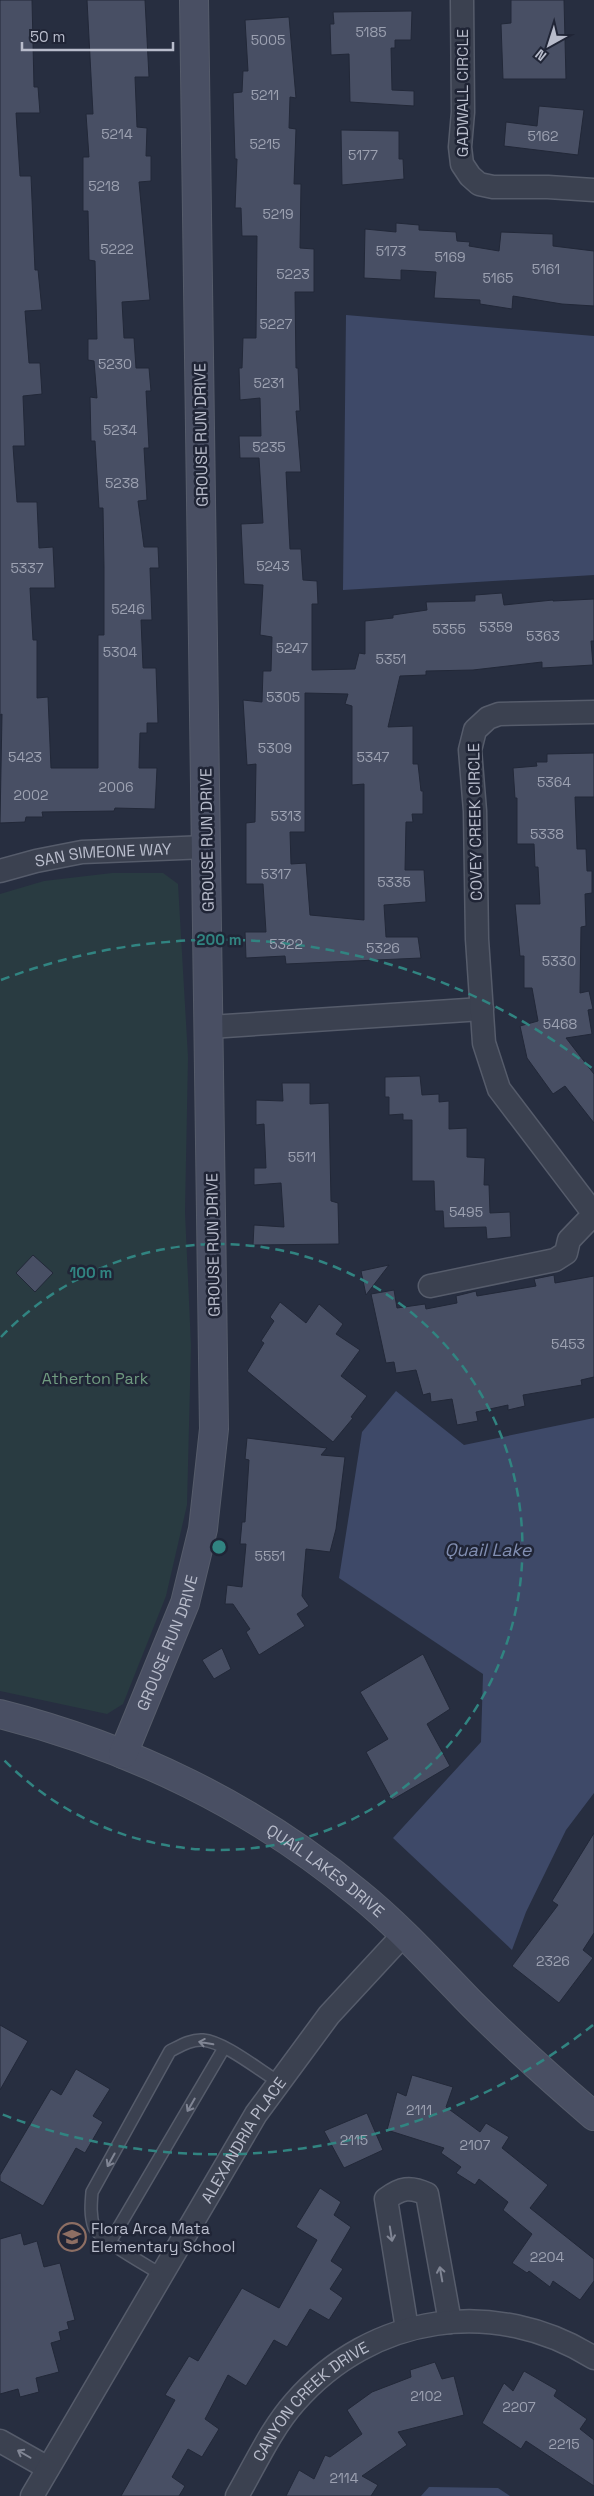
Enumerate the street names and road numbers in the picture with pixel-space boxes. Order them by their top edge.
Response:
street label: GADWALL CIRCLE [452,29,473,157]
street label: GROUSE RUN DRIVE [189,363,213,507]
street label: COVEY CREEK CIRCLE [463,743,487,901]
street label: GROUSE RUN DRIVE [195,768,219,912]
street label: SAN SIMEONE WAY [33,838,172,872]
street label: GROUSE RUN DRIVE [201,1173,225,1317]
street label: GROUSE RUN DRIVE [132,1573,202,1714]
street label: QUAIL LAKES DRIVE [263,1819,389,1922]
street label: ALEXANDRIA PLACE [196,2073,290,2207]
street label: CANYON CREEK DRIVE [248,2336,372,2465]

